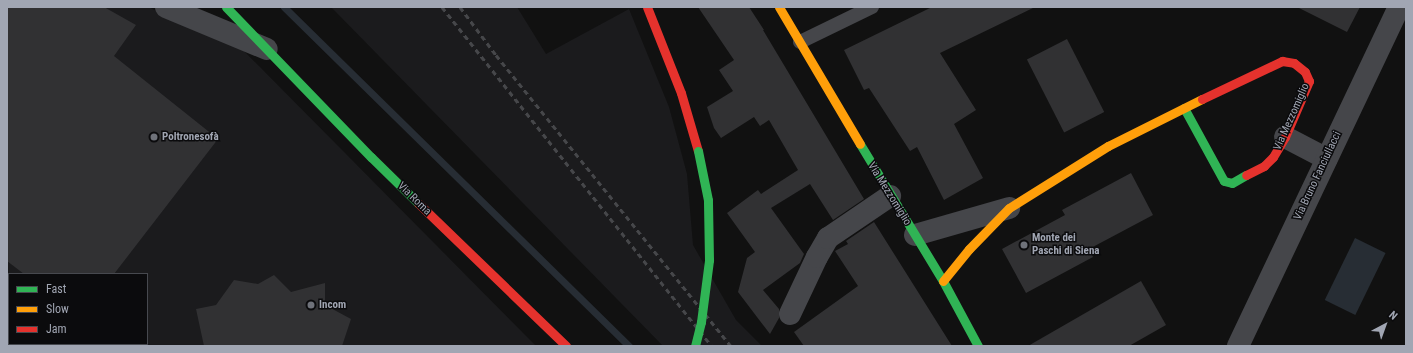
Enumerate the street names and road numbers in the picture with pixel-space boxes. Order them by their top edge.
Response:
street label: Via Mezzomiglio [1271,81,1313,153]
street label: Via Bruno Fanciullacci [1292,130,1344,222]
street label: Via Mezzomiglio [864,160,914,228]
street label: Via Roma [395,180,433,218]

